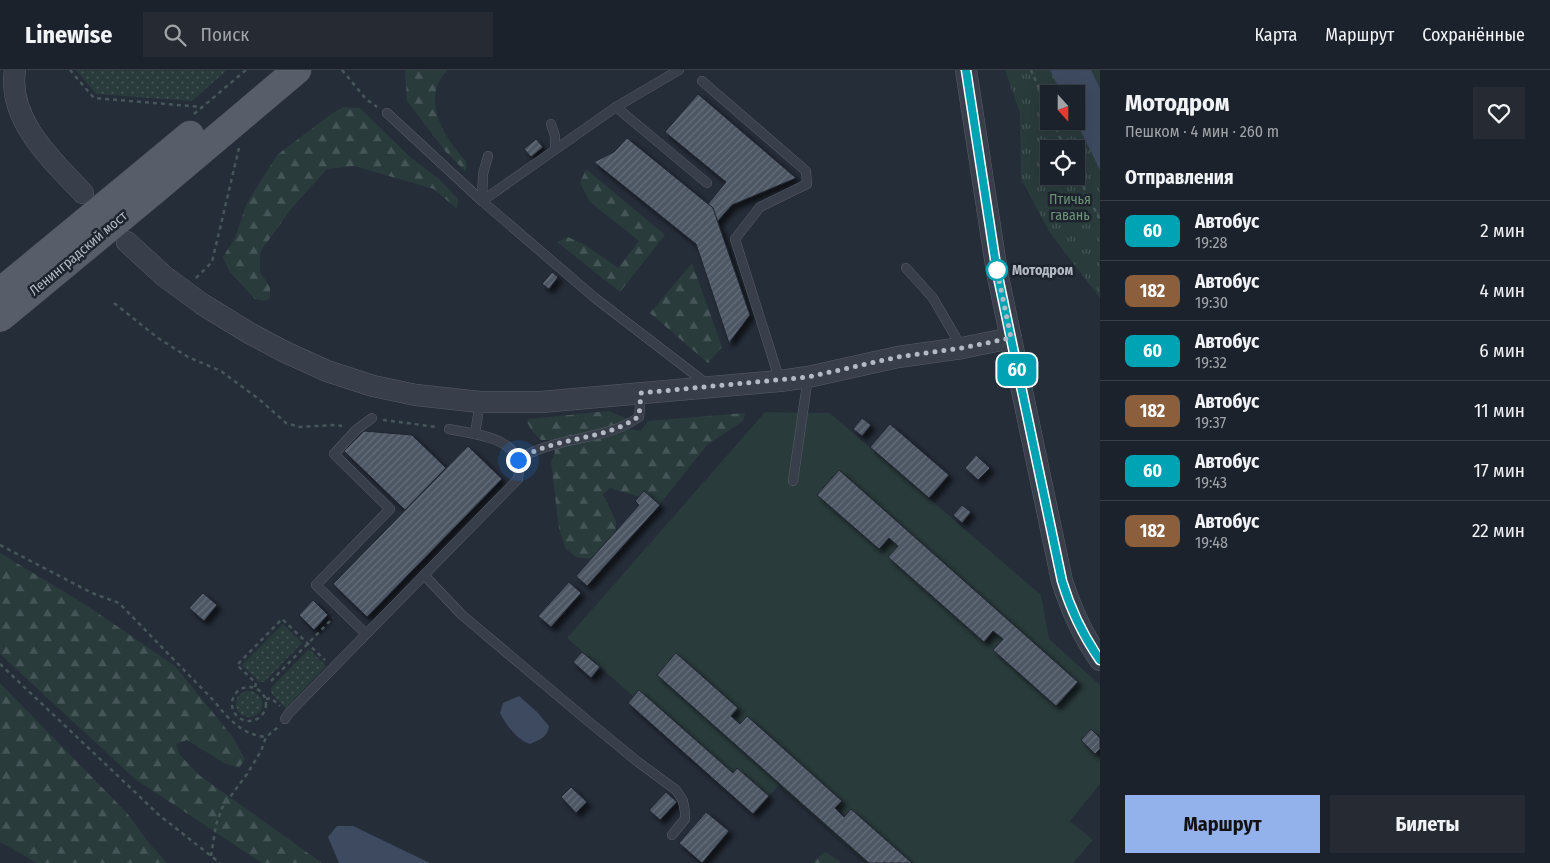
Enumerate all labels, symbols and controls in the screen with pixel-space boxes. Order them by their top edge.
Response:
search box [143,12,493,57]
text: Linewise [25,21,113,49]
icon: search [161,21,189,49]
text: Поиск [201,23,249,46]
text: Карта [1254,24,1297,46]
text: Маршрут [1325,24,1394,46]
text: Сохранённые [1422,24,1525,46]
north arrow [1040,85,1085,130]
map controls [1040,85,1085,185]
button: heart [1473,87,1525,139]
text: Мотодром [1125,89,1230,117]
text: Пешком · 4 мин · 260 m [1125,122,1279,141]
button: locate [1040,140,1085,185]
text: Отправления [1125,166,1234,189]
park label: Птичья гавань [1049,191,1091,224]
street label: Ленинградский мост [26,207,131,299]
text: Автобус [1195,210,1259,233]
text: 2 мин [1480,219,1525,242]
text: 60 [1143,220,1162,242]
text: 19:28 [1195,233,1227,252]
marker: Мотодром [986,259,1008,281]
place label: Мотодром [1012,262,1073,279]
text: Автобус [1195,270,1259,293]
text: 4 мин [1479,279,1525,302]
text: 182 [1140,280,1165,302]
text: 19:30 [1195,293,1228,312]
text: Автобус [1195,330,1259,353]
text: 6 мин [1479,339,1525,362]
text: 60 [1143,340,1162,362]
text: 19:32 [1195,353,1227,372]
line badge: 60 [994,354,1040,386]
text: 60 [1007,359,1027,381]
text: Автобус [1195,390,1259,413]
text: 11 мин [1474,399,1525,422]
text: 182 [1140,400,1165,422]
text: 19:37 [1195,413,1226,432]
your location [506,448,531,473]
text: Автобус [1195,450,1259,473]
text: 17 мин [1474,459,1525,482]
text: 60 [1143,460,1162,482]
text: 19:43 [1195,473,1227,492]
text: Автобус [1195,510,1259,533]
text: 22 мин [1472,519,1525,542]
text: 182 [1140,520,1165,542]
text: 19:48 [1195,533,1228,552]
button: Маршрут [1125,795,1320,853]
button: Билеты [1330,795,1525,853]

